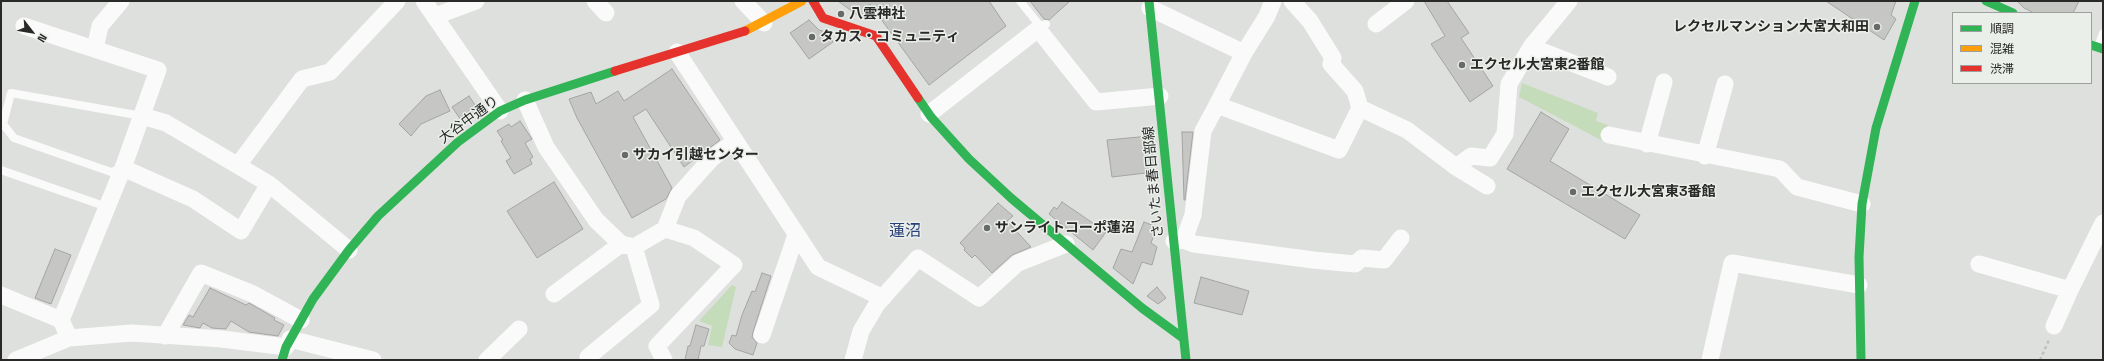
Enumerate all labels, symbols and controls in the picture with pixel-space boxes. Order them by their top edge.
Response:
place label: 八雲神社 [849,6,905,22]
marker: 八雲神社 [836,9,846,19]
north arrow [12,12,52,52]
legend [1952,12,2092,84]
place label: レクセルマンション大宮大和田 [1673,19,1869,35]
text: 順調 [1990,21,2014,37]
marker: レクセルマンション大宮大和田 [1872,22,1882,32]
place label: タカス・コミュニティ [820,29,960,45]
text: N [34,31,50,45]
marker: タカス・コミュニティ [807,32,817,42]
text: 混雑 [1990,41,2014,57]
place label: エクセル大宮東2番館 [1470,57,1604,73]
marker: エクセル大宮東2番館 [1457,60,1467,70]
text: 渋滞 [1990,61,2014,77]
street label: 大谷中通り [436,93,502,147]
street label: さいたま春日部線 [1141,125,1167,239]
place label: サカイ引越センター [633,147,759,163]
marker: サカイ引越センター [620,150,630,160]
place label: エクセル大宮東3番館 [1581,184,1716,200]
marker: エクセル大宮東3番館 [1568,187,1578,197]
place label: サンライトコーポ蓮沼 [995,220,1135,236]
district label: 蓮沼 [889,222,921,242]
marker: サンライトコーポ蓮沼 [982,223,992,233]

